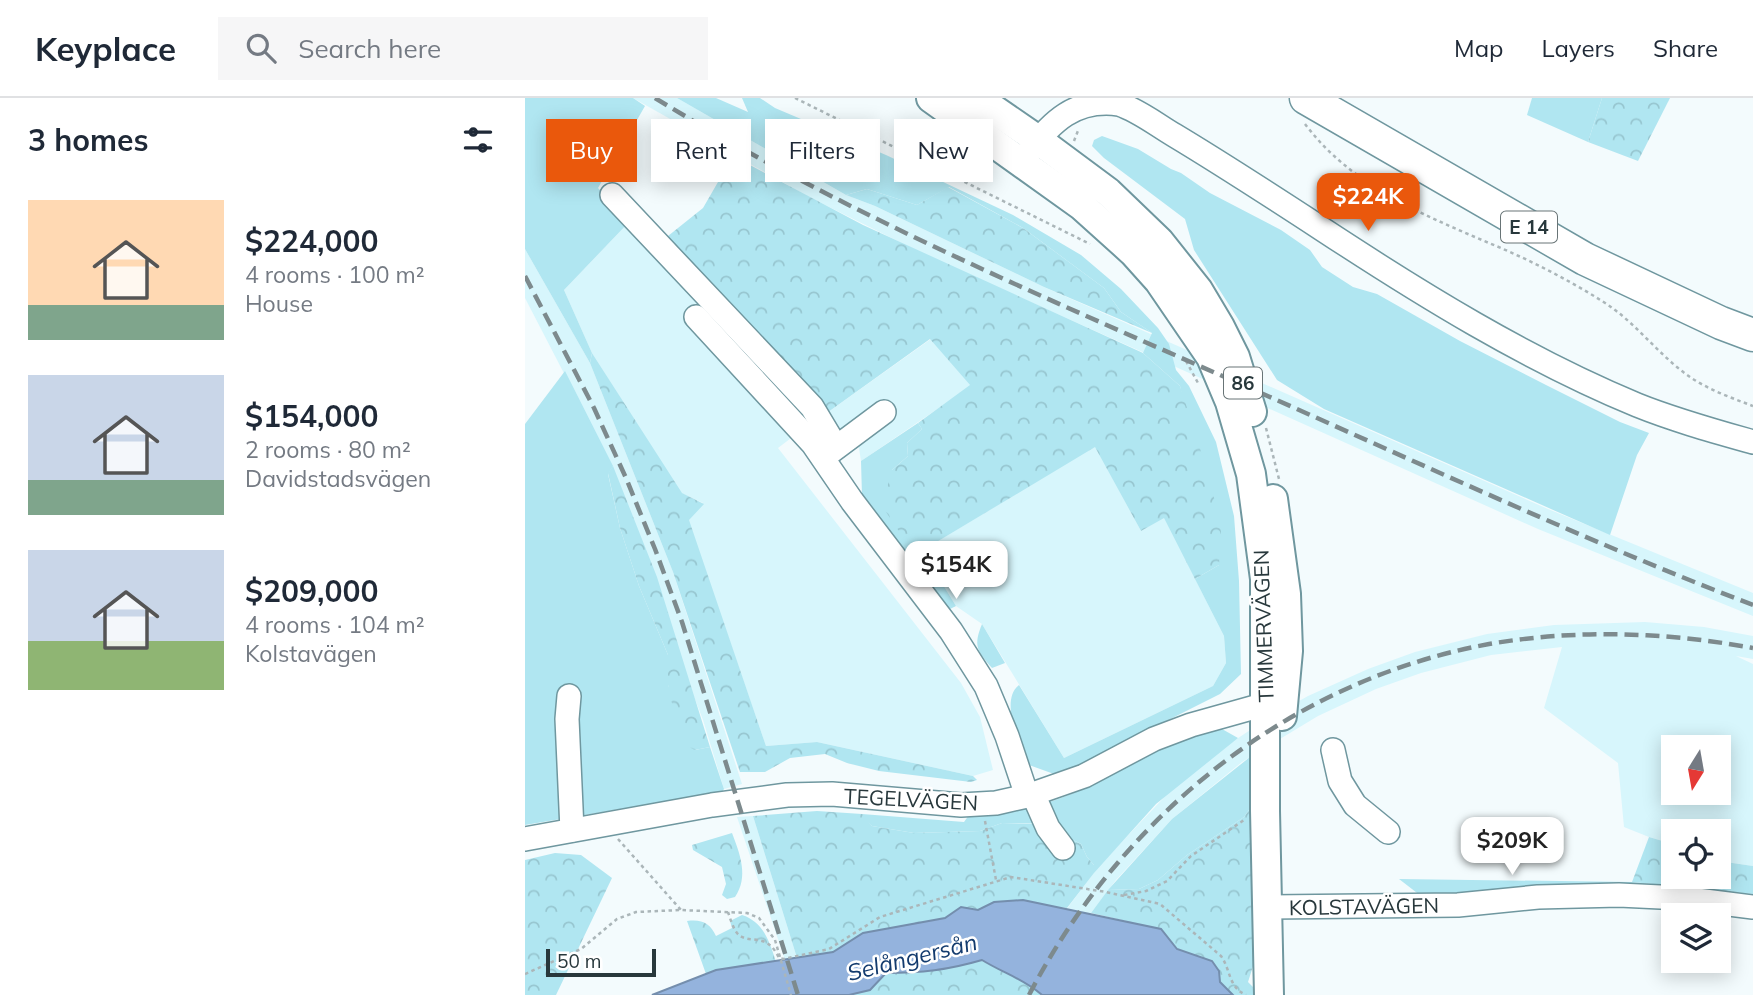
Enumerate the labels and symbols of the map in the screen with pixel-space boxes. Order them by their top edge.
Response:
pin: $224K [1319,174,1417,233]
road number: E 14 [1501,211,1557,242]
road number: 86 [1224,368,1262,398]
pin: $154K [907,542,1005,601]
street label: TIMMERVÄGEN [1247,549,1279,703]
north arrow [1661,735,1731,805]
street label: TEGELVÄGEN [843,783,979,815]
pin: $209K [1463,818,1561,877]
street label: KOLSTAVÄGEN [1289,892,1439,920]
water label: Selångersån [844,927,980,987]
scale bar [546,946,656,978]

